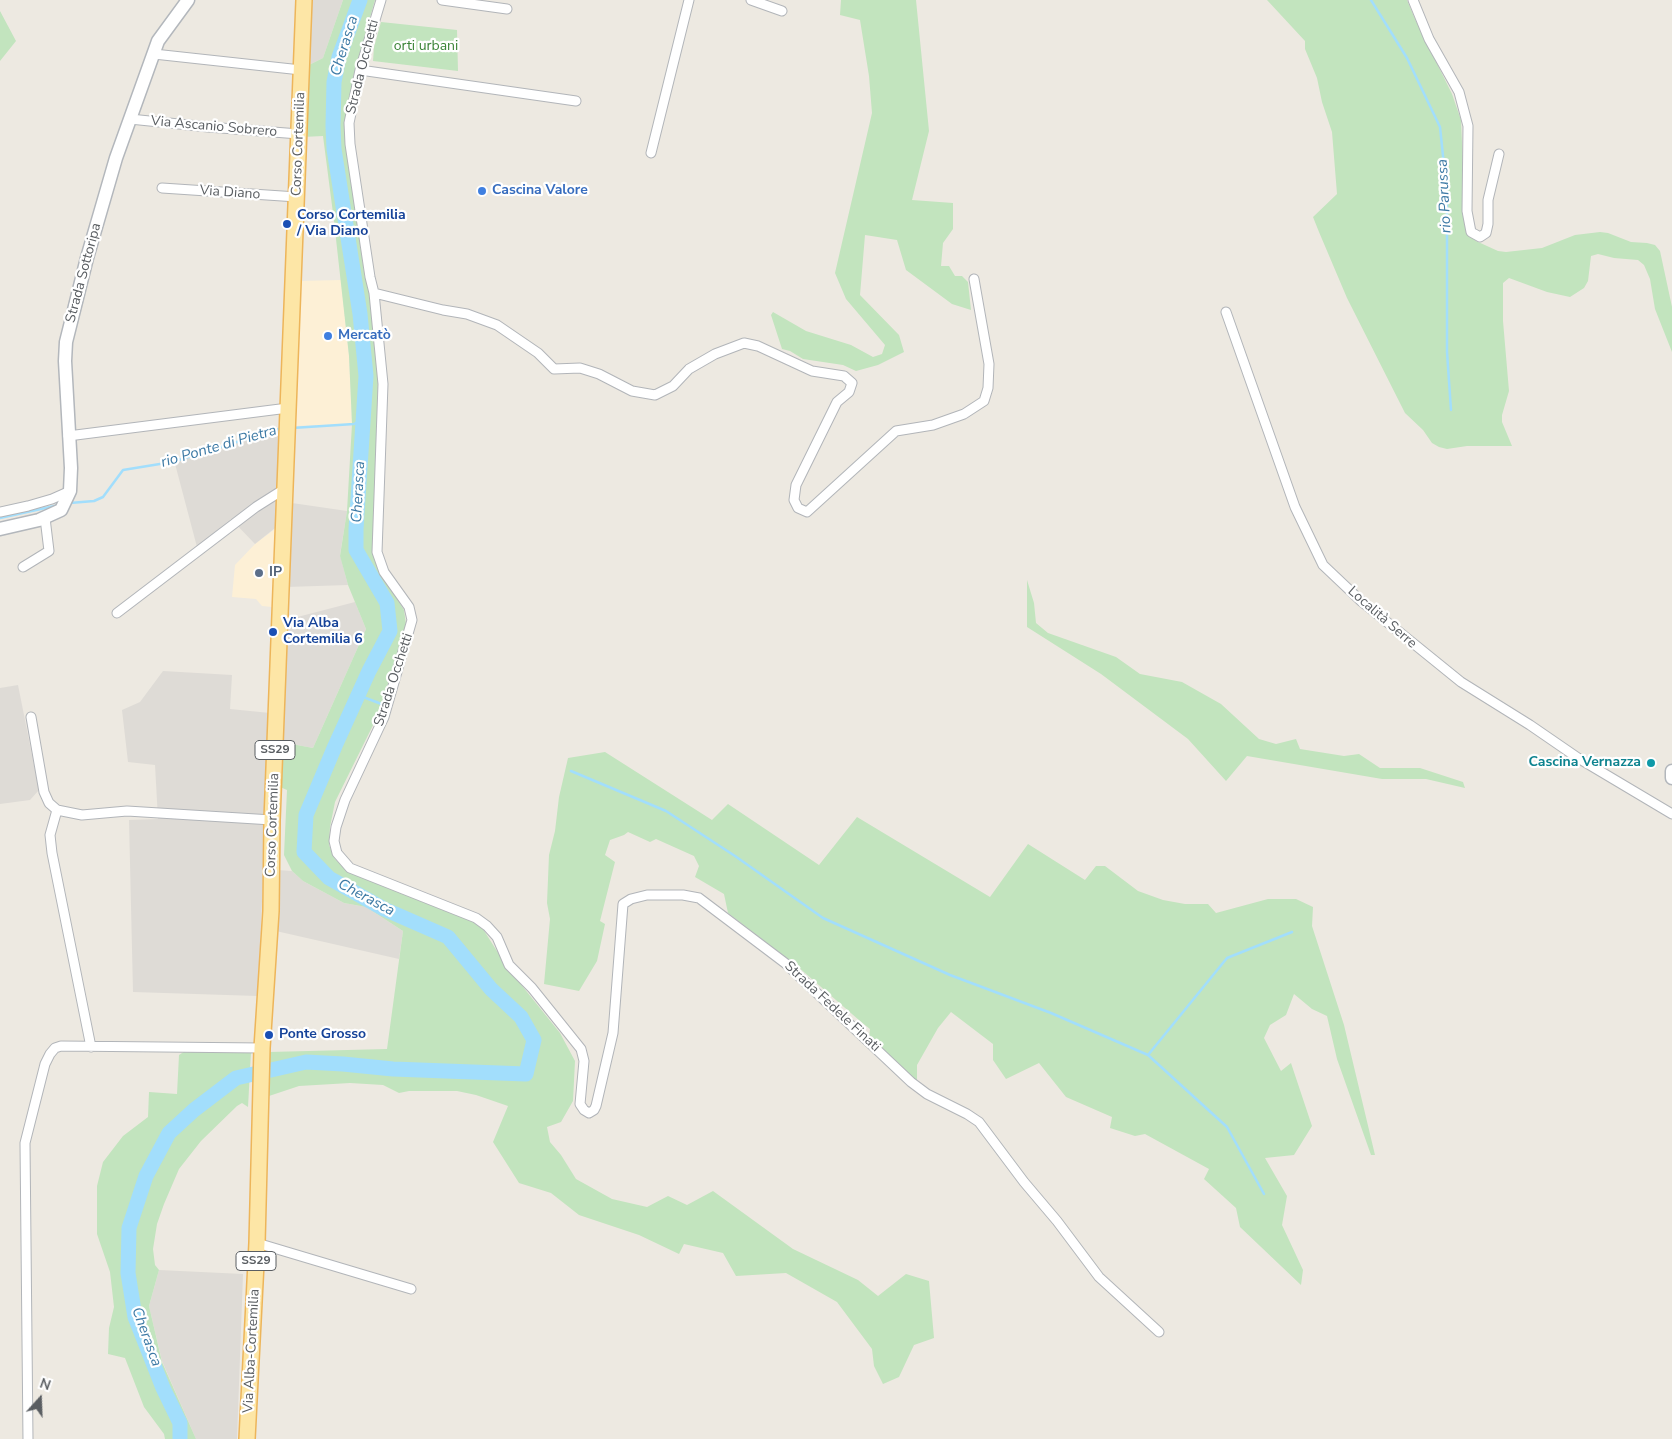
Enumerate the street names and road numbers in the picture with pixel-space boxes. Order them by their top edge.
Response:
street label: Strada Occhetti [343,18,383,116]
street label: Corso Cortemilia [289,92,309,196]
street label: Via Ascanio Sobrero [150,113,278,141]
street label: Via Diano [199,183,261,203]
street label: Strada Sottoripa [63,221,105,325]
street label: Località Serre [1344,583,1420,653]
street label: Strada Occhetti [371,631,417,729]
road number: SS29 [255,740,295,760]
street label: Corso Cortemilia [263,773,283,877]
street label: Strada Fedele Finati [781,958,883,1056]
road number: SS29 [236,1252,276,1270]
street label: Via Alba-Cortemilia [240,1289,264,1413]

